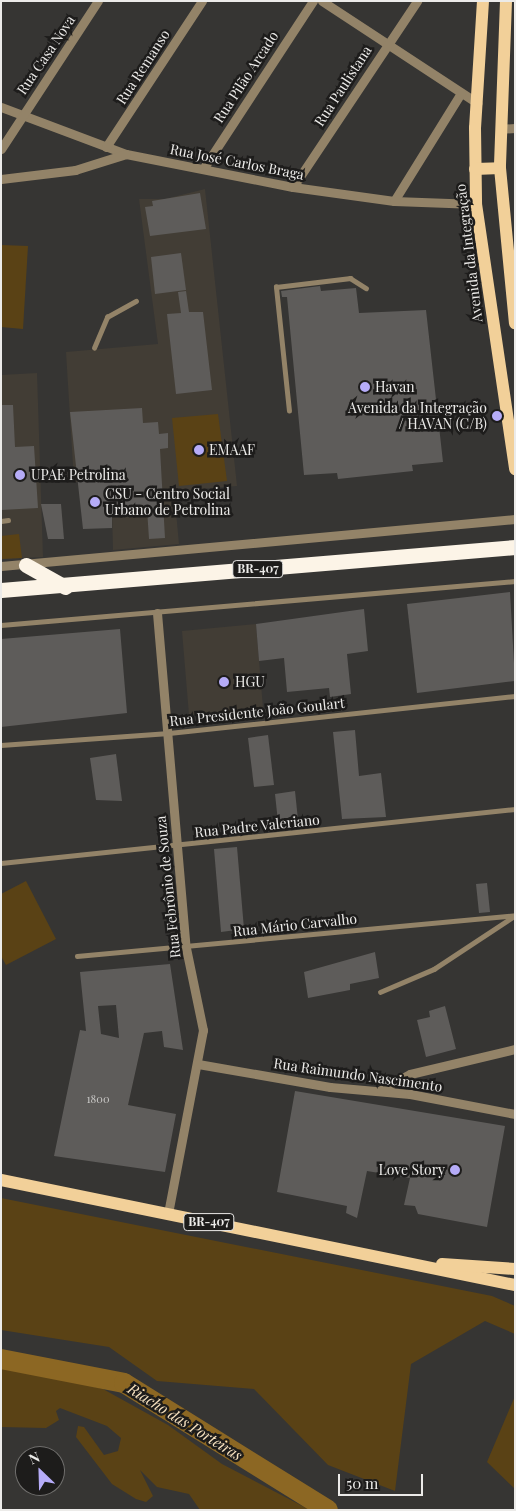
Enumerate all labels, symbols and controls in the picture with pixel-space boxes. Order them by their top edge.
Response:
street label: Rua Casa Nova [13,12,79,98]
street label: Rua Remanso [113,27,173,107]
street label: Rua Pilão Arcado [210,28,282,126]
street label: Rua Paulistana [311,43,375,129]
street label: Rua José Carlos Braga [168,141,306,183]
street label: Avenida da Integração [452,183,486,323]
place label: Havan [375,379,415,395]
marker: Havan [359,381,371,393]
place label: Avenida da Integração / HAVAN (C/B) [348,400,487,432]
marker: Avenida da Integração / HAVAN (C/B) [491,410,503,422]
place label: EMAAF [209,442,255,458]
marker: EMAAF [193,444,205,456]
place label: UPAE Petrolina [31,467,126,483]
marker: UPAE Petrolina [13,468,27,482]
place label: CSU - Centro Social Urbano de Petrolina [105,486,230,518]
marker: CSU - Centro Social Urbano de Petrolina [89,496,101,508]
road number: BR-407 [232,560,284,578]
place label: HGU [235,674,265,690]
marker: HGU [217,675,231,689]
street label: Rua Presidente João Goulart [168,694,346,730]
street label: Rua Padre Valeriano [193,811,321,841]
street label: Rua Febrônio de Souza [152,815,184,959]
street label: Rua Mário Carvalho [232,910,358,940]
street label: Rua Raimundo Nascimento [273,1055,443,1095]
house number: 1800 [87,1092,109,1106]
place label: Love Story [378,1162,445,1178]
marker: Love Story [449,1164,461,1176]
road number: BR-407 [183,1212,235,1232]
water label: Riacho das Porteiras [124,1380,246,1464]
north arrow [15,1446,65,1496]
text: N [26,1447,43,1468]
scale bar [341,1464,426,1496]
text: 50 m [346,1473,378,1493]

